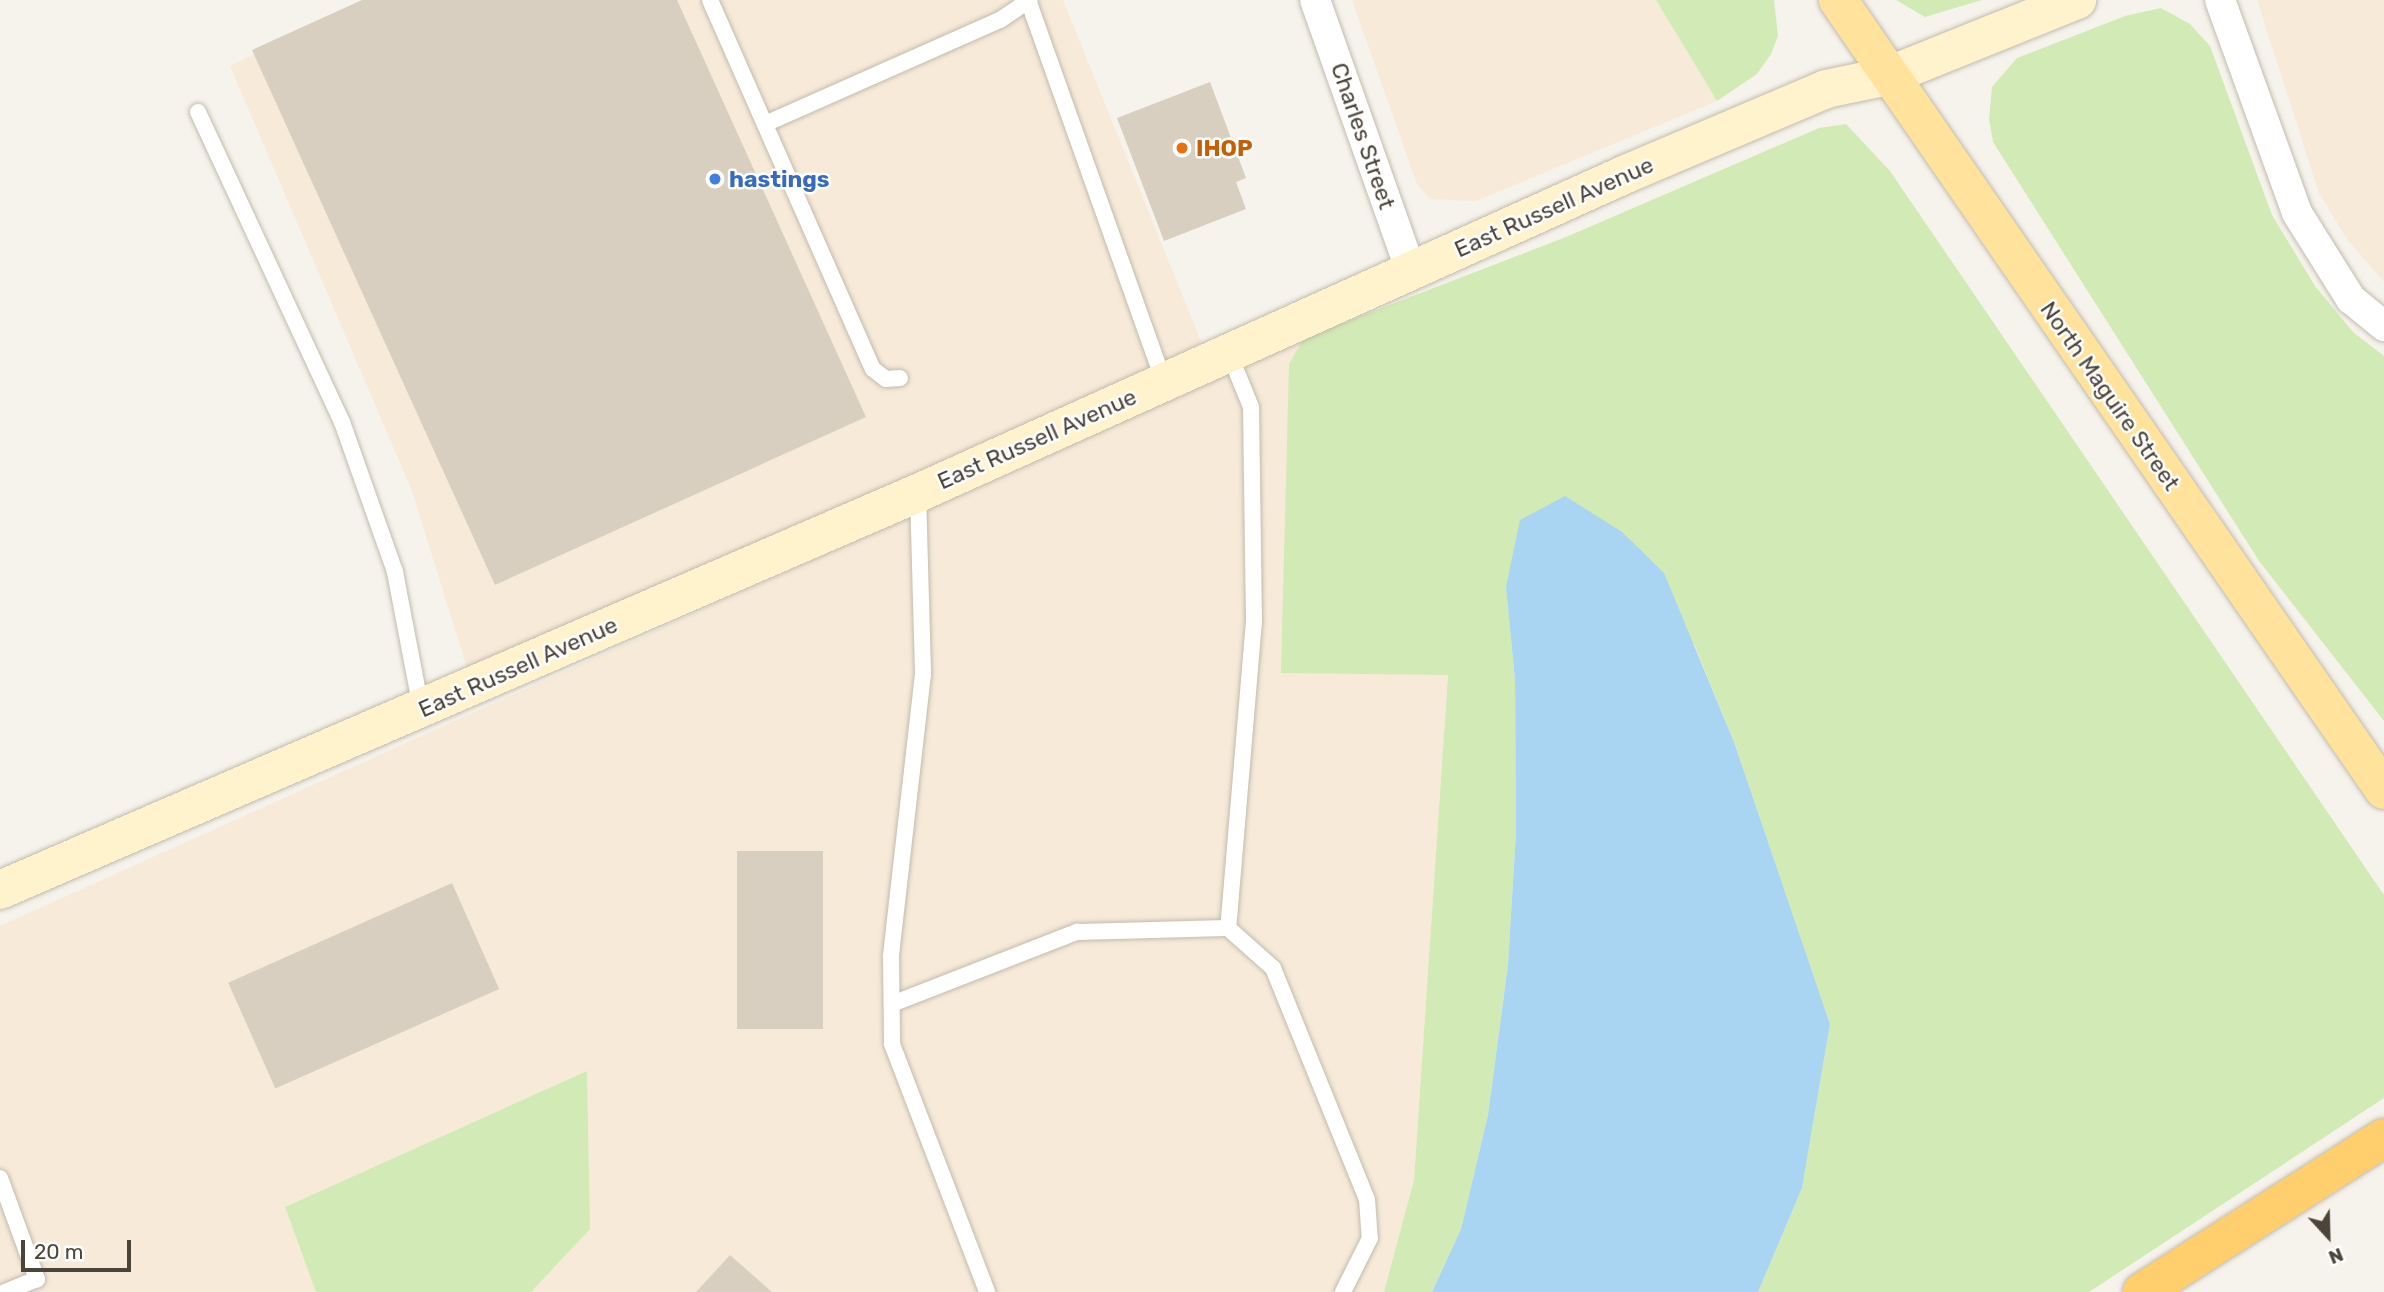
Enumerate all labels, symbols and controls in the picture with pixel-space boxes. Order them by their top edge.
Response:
street label: Charles Street [1325,59,1401,213]
place label: IHOP [1196,134,1253,162]
marker: IHOP [1174,140,1190,156]
street label: East Russell Avenue [1450,151,1658,263]
place label: hastings [729,165,830,193]
marker: hastings [707,171,723,187]
street label: North Maguire Street [2034,296,2186,496]
street label: East Russell Avenue [933,383,1141,495]
street label: East Russell Avenue [414,611,622,723]
north arrow [2293,1201,2363,1271]
scale bar [24,1226,135,1270]
text: 20 m [34,1239,83,1264]
text: N [2325,1243,2347,1269]

